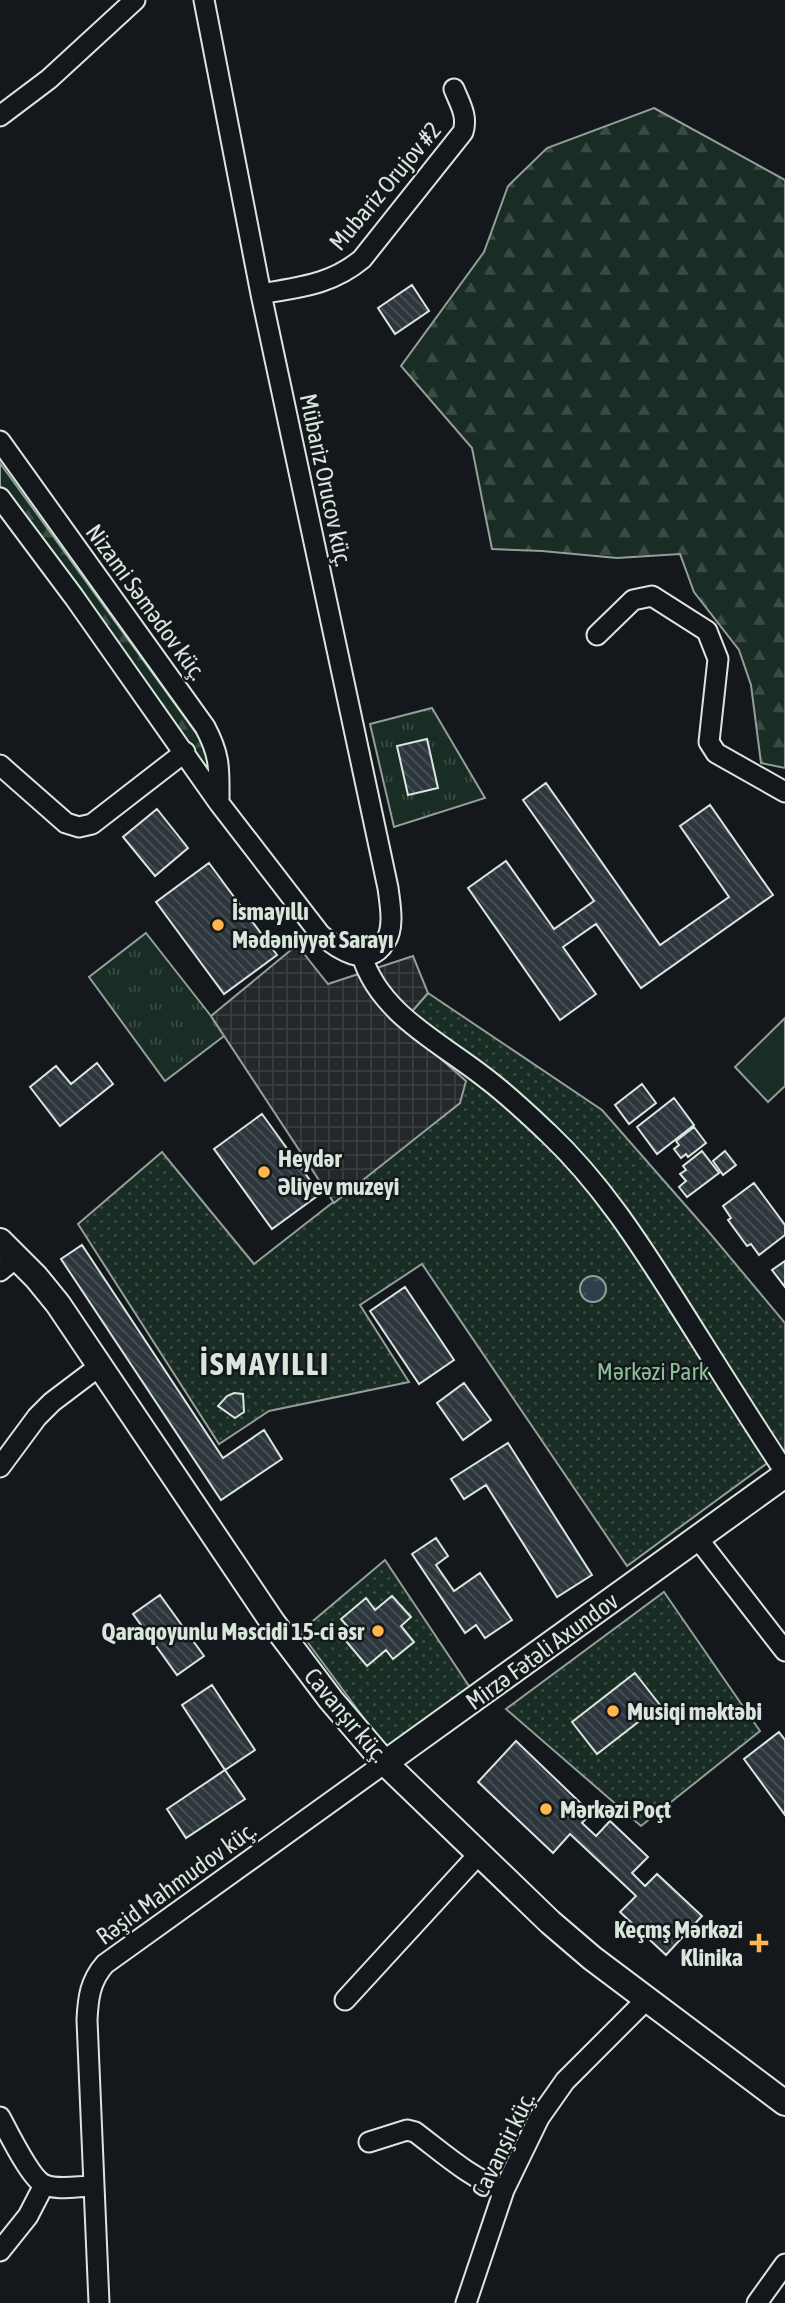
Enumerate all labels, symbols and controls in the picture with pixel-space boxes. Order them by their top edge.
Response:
street label: Mubariz Orujov #2 [324,116,446,256]
street label: Mübariz Orucov küç. [295,391,357,569]
street label: Nizami Səmədov küç. [81,519,211,685]
place label: İsmayıllı Mədəniyyət Sarayı [232,898,393,953]
marker: İsmayıllı Mədəniyyət Sarayı [210,917,226,933]
place label: Heydər Əliyev muzeyi [278,1145,399,1200]
marker: Heydər Əliyev muzeyi [256,1164,272,1180]
district label: İSMAYILLI [200,1345,330,1382]
park label: Mərkəzi Park [597,1358,710,1385]
street label: Mirzə Fətəli Axundov [461,1587,623,1715]
place label: Qaraqoyunlu Məscidi 15-ci əsr [102,1618,365,1645]
marker: Qaraqoyunlu Məscidi 15-ci əsr [370,1623,386,1639]
street label: Cavanşır küç. [299,1663,393,1767]
place label: Musiqi məktəbi [627,1698,762,1725]
marker: Musiqi məktəbi [605,1703,621,1719]
place label: Mərkəzi Poçt [560,1796,671,1823]
marker: Mərkəzi Poçt [538,1801,554,1817]
street label: Rəşid Mahmudov küç. [91,1816,261,1950]
place label: Keçmş Mərkəzi Klinika [614,1916,743,1971]
marker: Keçmş Mərkəzi Klinika [749,1933,769,1953]
street label: Cavanşir küç. [466,2088,540,2202]

